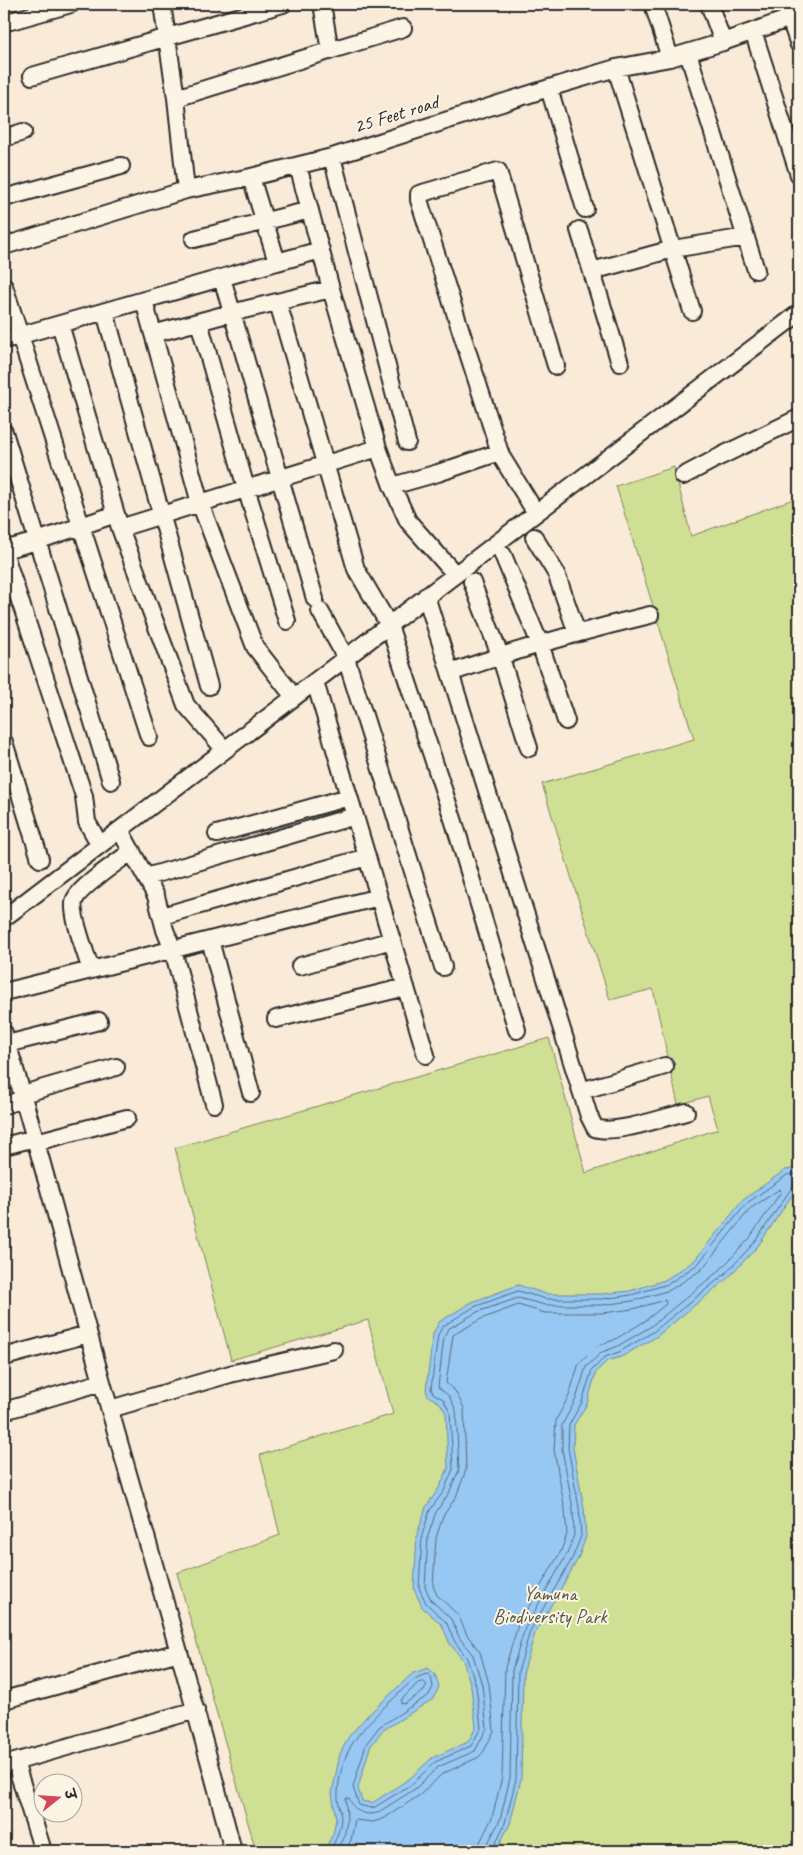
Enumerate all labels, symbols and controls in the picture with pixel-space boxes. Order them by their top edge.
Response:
street label: 25 Feet road [351,88,444,139]
park label: Yamuna Biodiversity Park [493,1581,608,1629]
north arrow [32,1772,82,1822]
text: उ [60,1785,80,1803]

